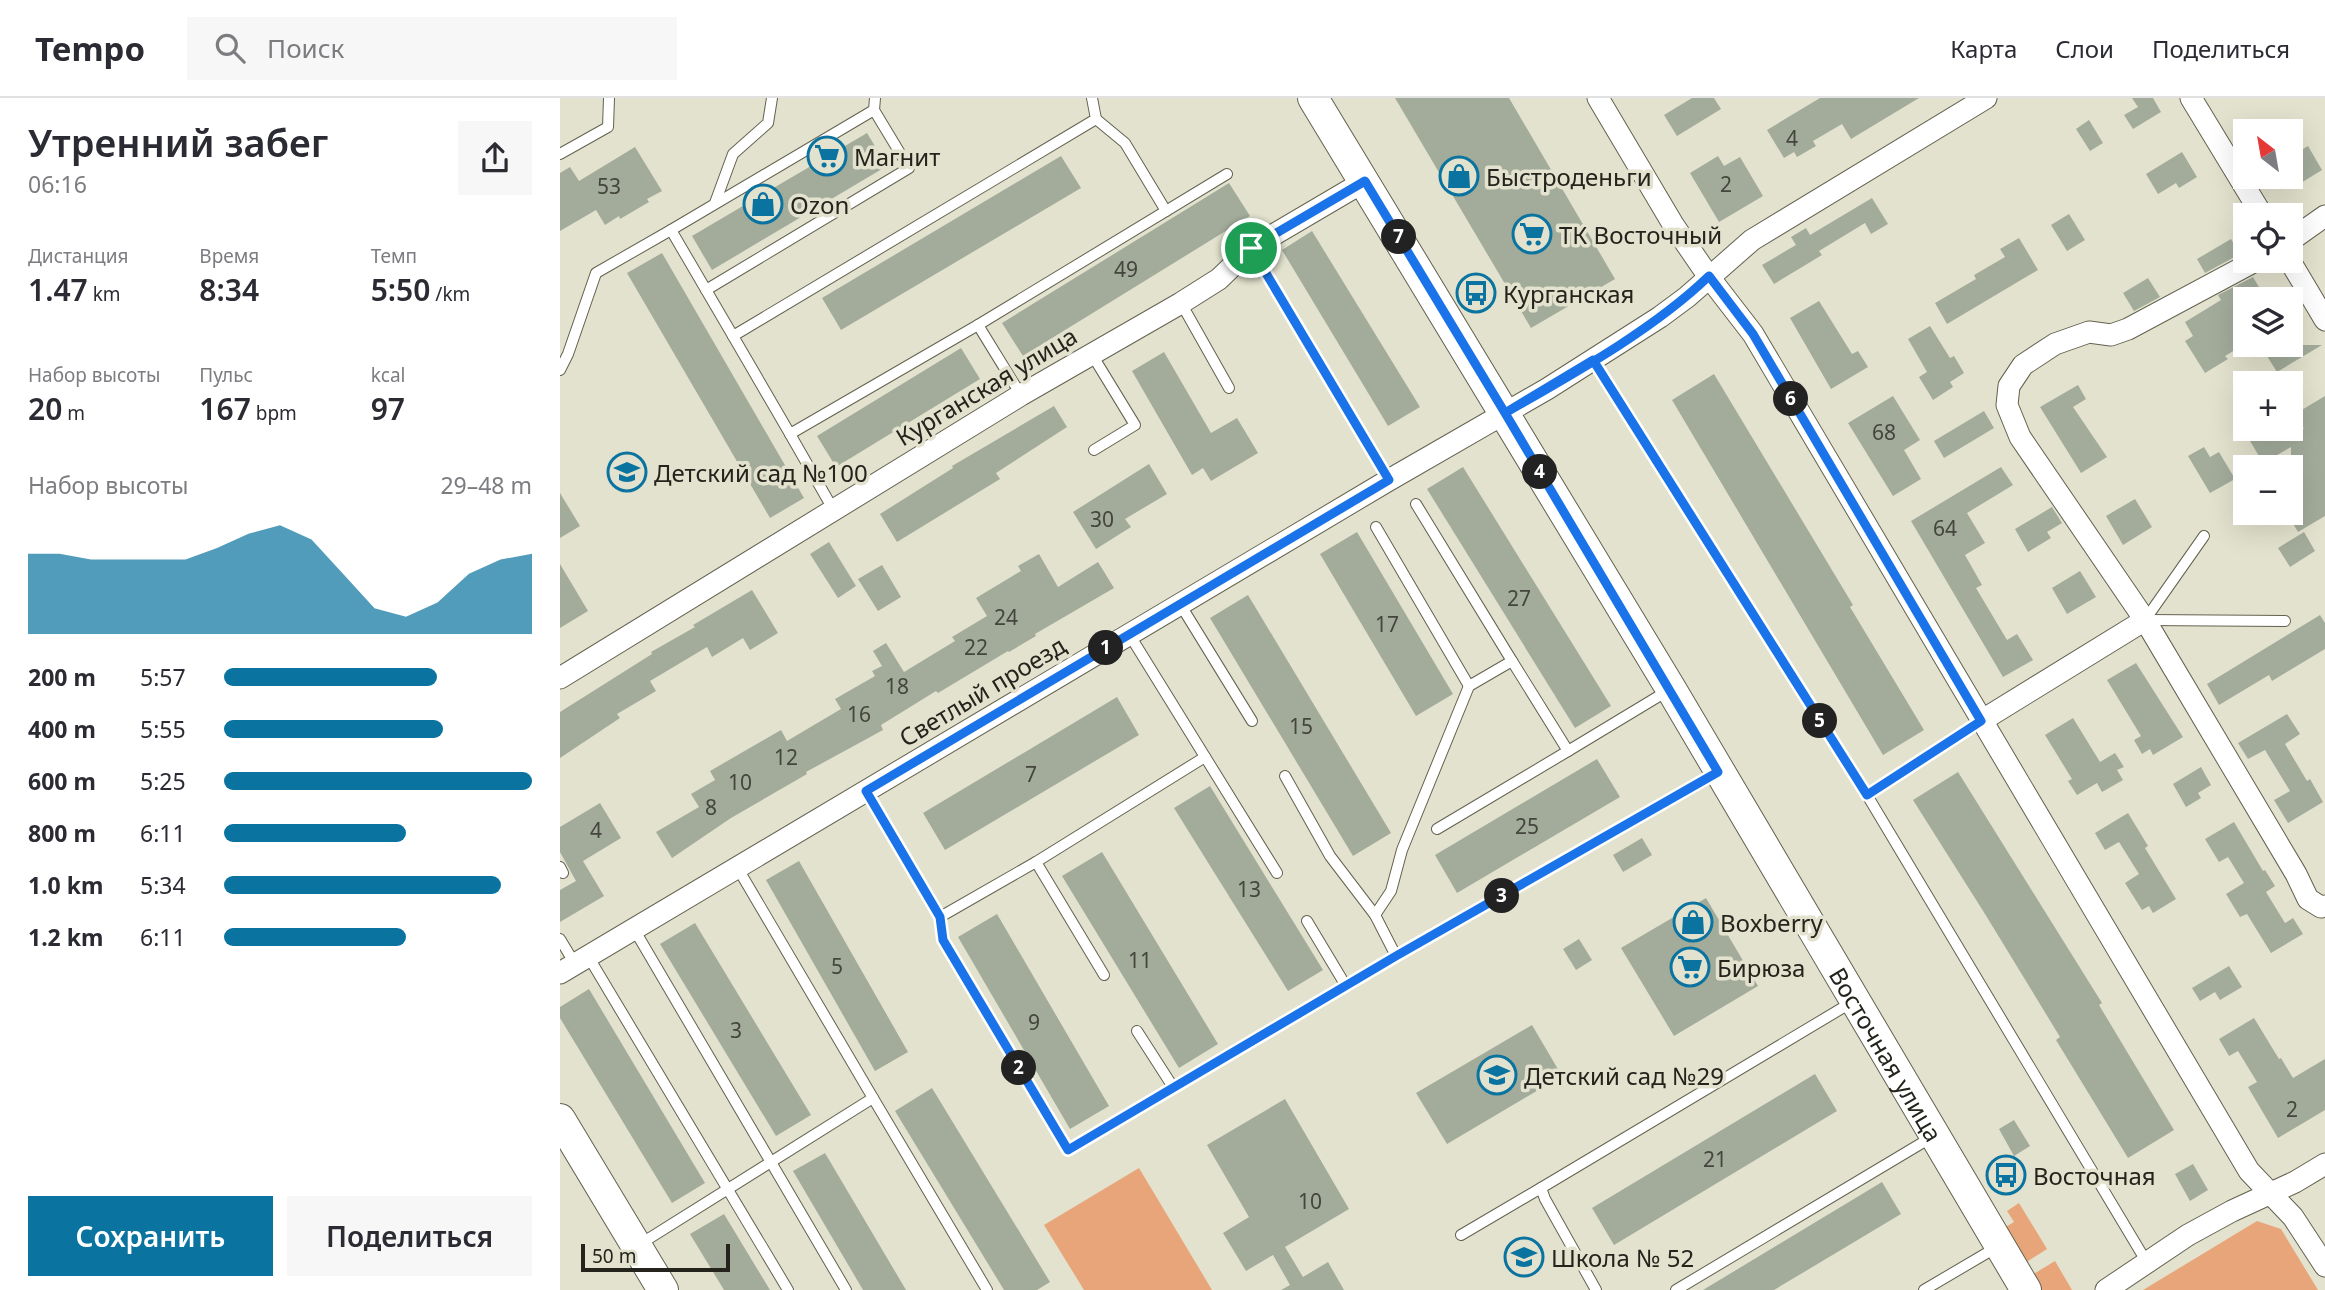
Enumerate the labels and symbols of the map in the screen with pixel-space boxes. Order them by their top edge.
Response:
north arrow [2233,119,2303,189]
house number: 4 [1786,124,1798,152]
supermarket icon: Магнит [806,135,848,177]
place label: Магнит [854,140,940,173]
shop icon: Быстроденьги [1438,155,1480,197]
place label: Быстроденьги [1486,160,1652,193]
house number: 2 [1720,170,1732,198]
house number: 53 [597,172,621,200]
shop icon: Ozon [742,183,784,225]
place label: Ozon [790,188,849,221]
supermarket icon: ТК Восточный [1511,213,1553,255]
pin [1221,218,1281,278]
place label: ТК Восточный [1559,218,1722,251]
pin: 7 [1382,220,1416,254]
house number: 49 [1114,255,1138,283]
bus stop icon: Курганская [1455,272,1497,314]
place label: Курганская [1503,277,1634,310]
street label: Курганская улица [889,319,1083,453]
pin: 6 [1774,382,1808,416]
house number: 68 [1872,418,1896,446]
school or university icon: Детский сад №100 [606,451,648,493]
pin: 4 [1522,454,1558,490]
place label: Детский сад №100 [654,456,868,489]
house number: 30 [1090,505,1114,533]
house number: 64 [1933,514,1957,542]
house number: 27 [1507,584,1531,612]
house number: 24 [994,603,1018,631]
house number: 17 [1375,610,1399,638]
street label: Светлый проезд [893,628,1072,754]
pin: 1 [1088,630,1124,666]
house number: 22 [964,633,988,661]
house number: 18 [885,672,909,700]
house number: 16 [847,700,871,728]
pin: 5 [1802,704,1838,738]
house number: 15 [1289,712,1313,740]
house number: 12 [774,743,798,771]
house number: 7 [1025,760,1037,788]
house number: 10 [728,768,752,796]
house number: 8 [705,793,717,821]
house number: 25 [1515,812,1539,840]
house number: 4 [590,816,602,844]
house number: 13 [1237,875,1261,903]
pin: 3 [1485,878,1520,914]
shop icon: Boxberry [1672,901,1714,943]
place label: Boxberry [1720,906,1823,939]
house number: 11 [1128,946,1152,974]
supermarket icon: Бирюза [1669,946,1711,988]
place label: Бирюза [1717,951,1805,984]
house number: 5 [831,952,843,980]
street label: Восточная улица [1822,961,1951,1147]
house number: 9 [1028,1008,1040,1036]
house number: 3 [730,1016,742,1044]
pin: 2 [1002,1051,1036,1086]
school or university icon: Детский сад №29 [1476,1054,1518,1096]
place label: Детский сад №29 [1524,1059,1724,1092]
house number: 2 [2286,1095,2298,1123]
house number: 21 [1703,1145,1727,1173]
bus stop icon: Восточная [1985,1154,2027,1196]
place label: Восточная [2033,1159,2156,1192]
house number: 10 [1298,1187,1322,1215]
school or university icon: Школа № 52 [1503,1236,1545,1278]
scale bar [581,1241,730,1273]
place label: Школа № 52 [1551,1241,1694,1274]

